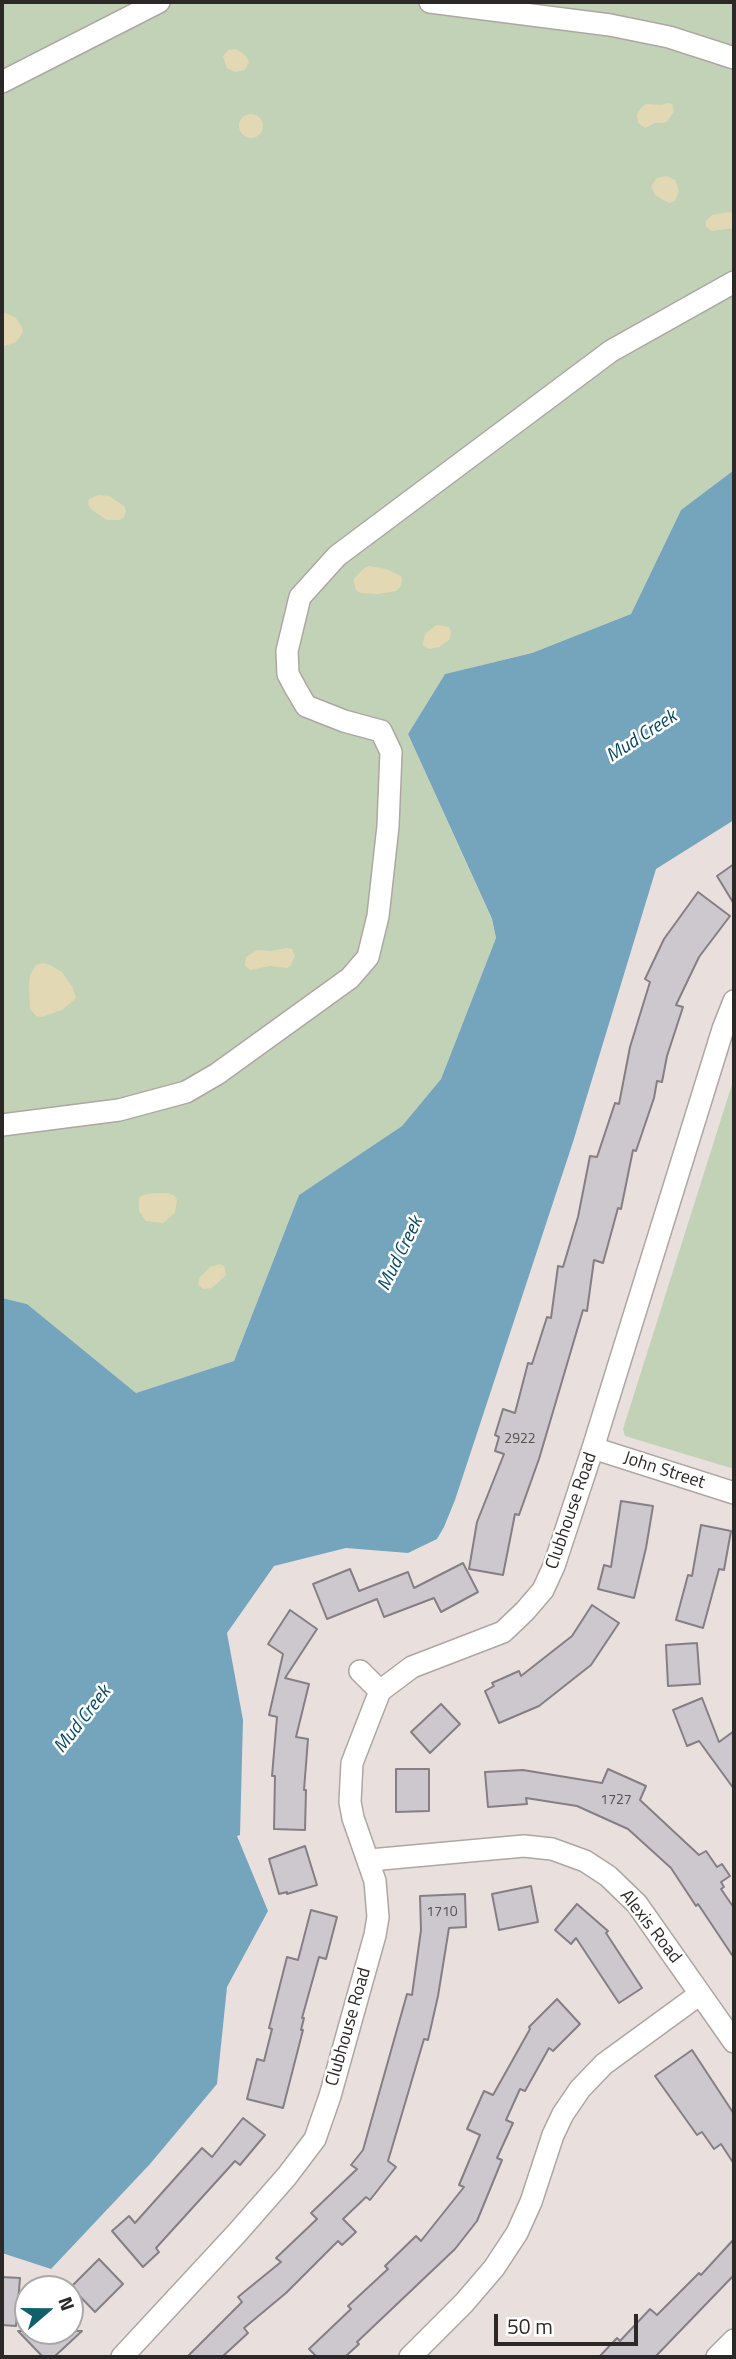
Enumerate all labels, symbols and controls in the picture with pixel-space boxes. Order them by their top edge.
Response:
water label: Mud Creek [603,706,681,768]
water label: Mud Creek [373,1213,429,1295]
house number: 2922 [504,1432,536,1448]
street label: John Street [621,1448,707,1494]
street label: Clubhouse Road [542,1450,602,1572]
water label: Mud Creek [50,1682,116,1758]
house number: 1727 [600,1793,632,1809]
street label: Alexis Road [615,1886,685,1968]
house number: 1710 [426,1905,458,1921]
street label: Clubhouse Road [322,1965,376,2089]
north arrow [14,2275,84,2345]
text: N [51,2292,83,2314]
scale bar [498,2300,642,2344]
text: 50 m [507,2310,553,2342]

